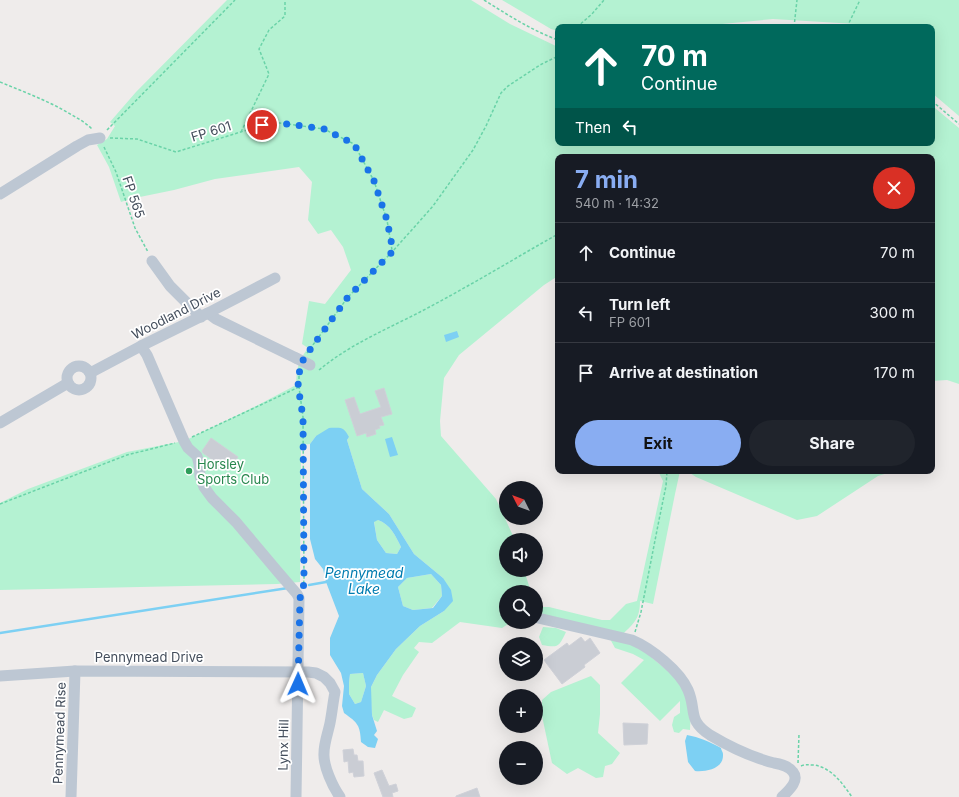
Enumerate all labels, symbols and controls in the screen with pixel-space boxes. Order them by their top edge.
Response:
text: 70 m [641,39,708,73]
icon: ahead [575,40,627,92]
text: Continue [641,73,718,94]
pin [245,108,279,142]
icon: arrive [251,114,273,136]
icon: left [619,116,641,138]
street label: FP 601 [189,117,233,145]
text: Then [575,118,611,137]
text: 7 min [575,165,638,194]
button: close [873,167,915,209]
street label: FP 565 [119,174,149,220]
text: 540 m · 14:32 [575,195,659,211]
icon: ahead [575,242,597,264]
text: Continue [609,243,676,262]
text: 70 m [880,243,915,262]
street label: Woodland Drive [129,284,223,342]
text: Turn left [609,295,670,314]
icon: left [575,302,597,324]
text: 300 m [869,303,915,322]
text: FP 601 [609,314,650,330]
icon: arrive [575,362,597,384]
text: Arrive at destination [609,363,758,382]
text: 170 m [874,363,915,382]
button: Exit [575,420,741,466]
button: Share [749,420,915,466]
place label: Horsley Sports Club [197,456,269,487]
marker: Horsley Sports Club [184,466,194,476]
north arrow [499,481,543,525]
map controls [499,481,543,785]
button: sound [499,533,543,577]
water label: Pennymead Lake [325,564,404,597]
button: search [499,585,543,629]
button: layers [499,637,543,681]
street label: Pennymead Drive [95,649,203,665]
position arrow [277,663,319,705]
street label: Pennymead Rise [49,682,69,784]
button: + [499,689,543,733]
street label: Lynx Hill [275,719,291,771]
button: − [499,741,543,785]

